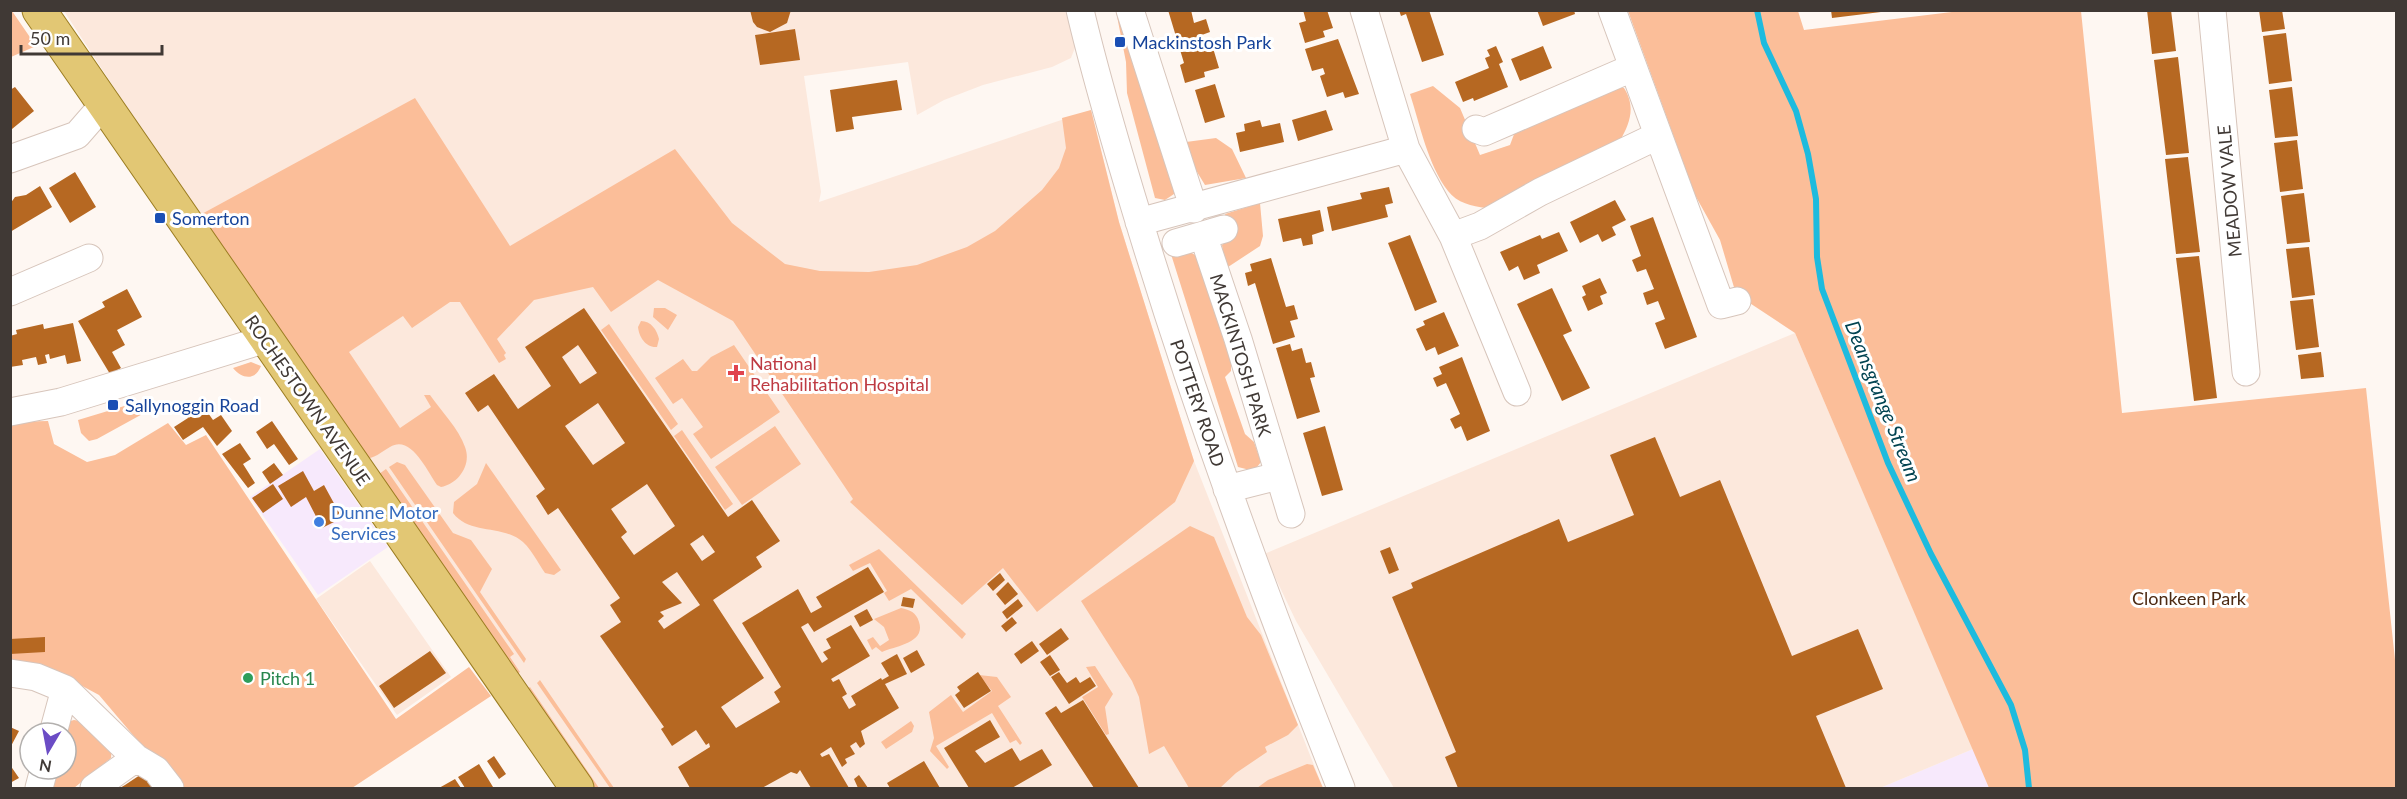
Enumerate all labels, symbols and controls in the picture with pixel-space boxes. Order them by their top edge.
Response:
scale bar [21,18,162,56]
text: 50 m [30,27,70,49]
place label: Mackinstosh Park [1132,31,1272,53]
marker: Mackinstosh Park [1113,35,1127,49]
street label: MEADOW VALE [2212,124,2246,258]
place label: Somerton [172,207,249,229]
marker: Somerton [153,211,167,225]
street label: MACKINTOSH PARK [1206,271,1276,439]
street label: ROCHESTOWN AVENUE [241,310,375,490]
water label: Deansgrange Stream [1841,317,1927,485]
street label: POTTERY ROAD [1166,336,1230,470]
place label: National Rehabilitation Hospital [750,352,929,395]
marker: National Rehabilitation Hospital [727,364,745,382]
place label: Sallynoggin Road [125,394,259,416]
marker: Sallynoggin Road [106,398,120,412]
place label: Dunne Motor Services [331,501,439,544]
marker: Dunne Motor Services [312,515,326,529]
park label: Clonkeen Park [2132,587,2247,609]
place label: Pitch 1 [260,667,315,689]
marker: Pitch 1 [241,671,255,685]
north arrow [18,721,78,781]
text: N [38,756,53,777]

